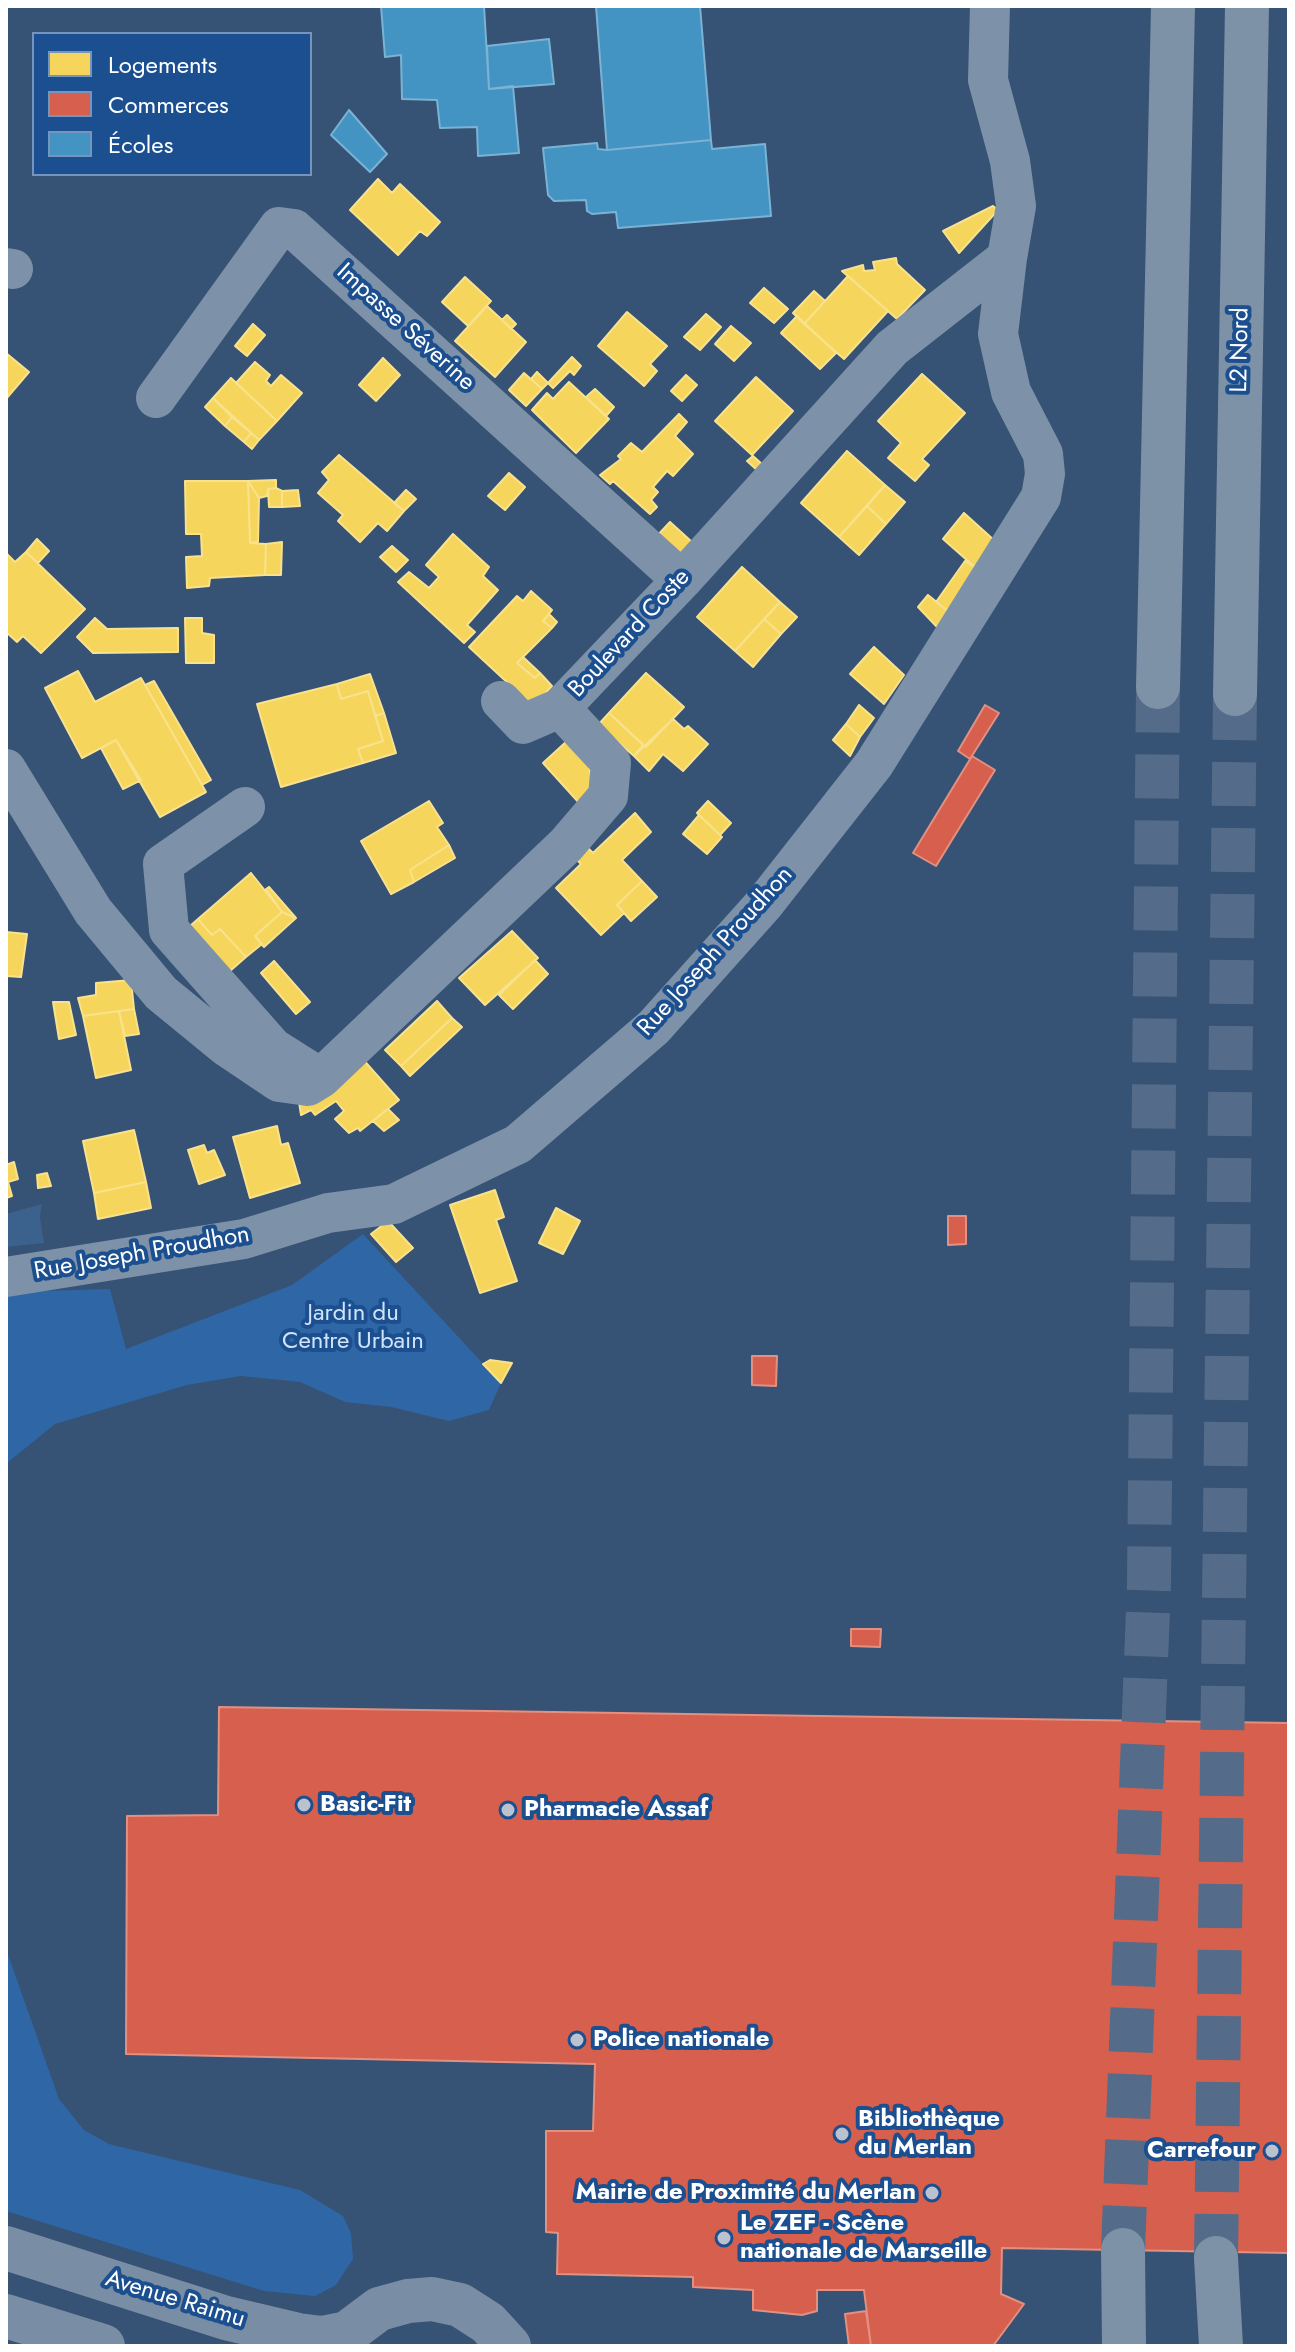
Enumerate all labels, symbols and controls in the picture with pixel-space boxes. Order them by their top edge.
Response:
legend [32,32,312,176]
text: Logements [108,47,217,82]
text: Commerces [108,87,229,122]
text: Écoles [108,127,173,162]
street label: Impasse Séverine [330,258,480,398]
street label: L2 Nord [1226,307,1256,393]
street label: Boulevard Coste [563,564,697,704]
street label: Rue Joseph Proudhon [632,861,800,1043]
street label: Rue Joseph Proudhon [32,1221,252,1287]
park label: Jardin du Centre Urbain [282,1300,424,1356]
place label: Basic-Fit [320,1791,411,1819]
marker: Basic-Fit [295,1796,313,1814]
place label: Pharmacie Assaf [524,1796,708,1824]
marker: Pharmacie Assaf [499,1801,517,1819]
place label: Police nationale [593,2026,769,2054]
marker: Police nationale [568,2031,586,2049]
place label: Bibliothèque du Merlan [858,2106,1000,2162]
marker: Bibliothèque du Merlan [833,2125,851,2143]
place label: Carrefour [1147,2137,1256,2165]
marker: Carrefour [1263,2142,1281,2160]
place label: Mairie de Proximité du Merlan [576,2179,916,2207]
marker: Mairie de Proximité du Merlan [923,2184,941,2202]
place label: Le ZEF - Scène nationale de Marseille [740,2210,987,2266]
marker: Le ZEF - Scène nationale de Marseille [715,2229,733,2247]
street label: Avenue Raimu [102,2265,248,2335]

